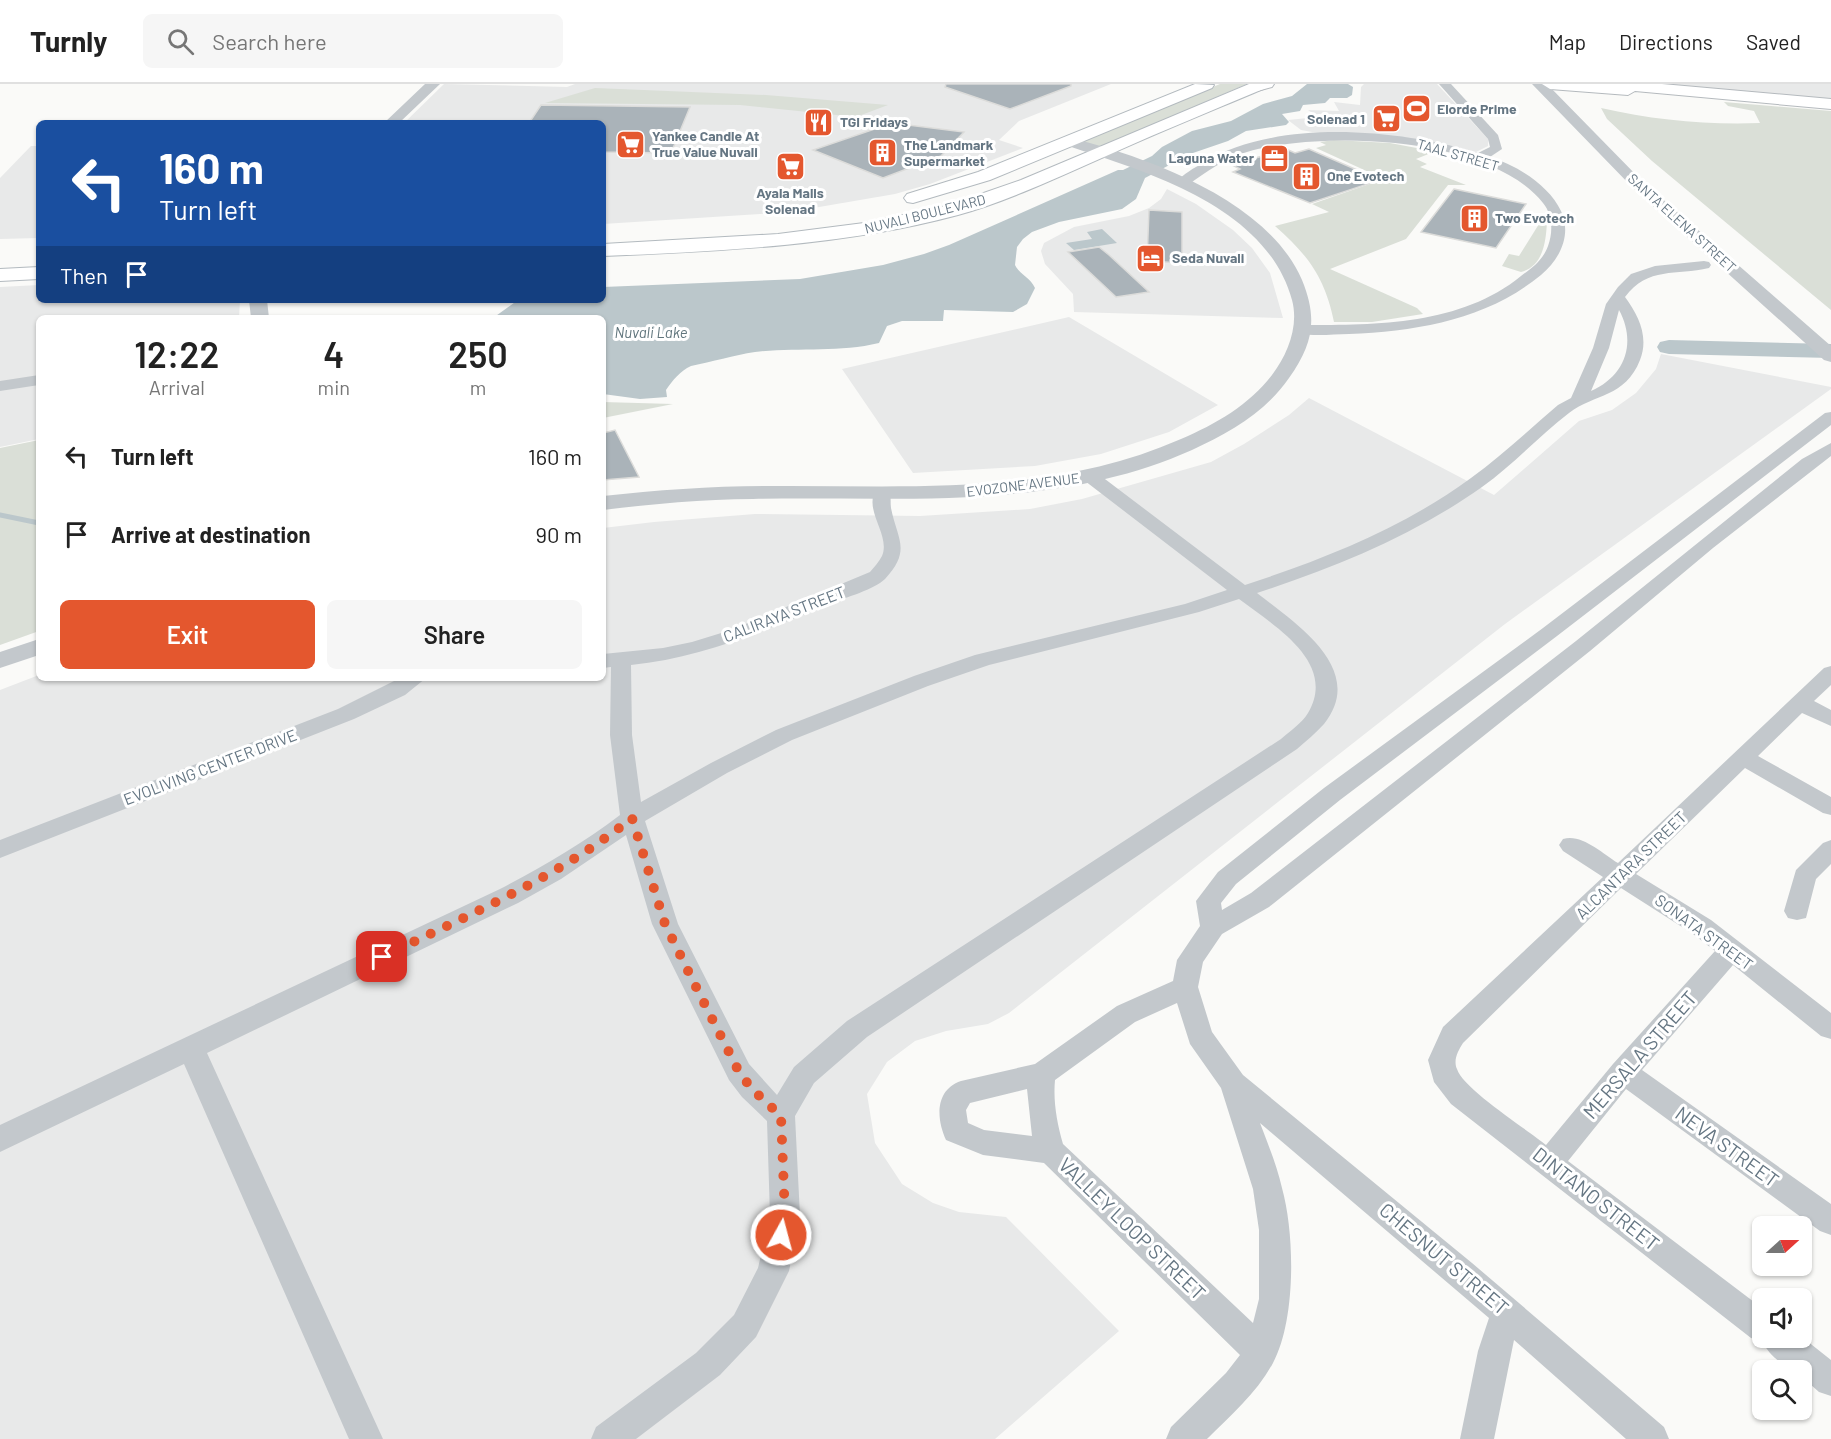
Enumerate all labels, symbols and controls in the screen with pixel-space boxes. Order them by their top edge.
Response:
search box [143,14,563,68]
text: Turnly [30,24,107,58]
icon: search [164,25,197,58]
text: Search here [212,28,327,54]
text: Map [1549,29,1586,54]
text: Directions [1619,29,1713,54]
text: Saved [1746,29,1801,54]
sports icon: Elorde Prime [1400,93,1432,125]
place label: Elorde Prime [1437,100,1517,117]
supermarket icon: Solenad 1 [1370,103,1402,135]
restaurant icon: TGI Fridays [803,106,835,138]
place label: Solenad 1 [1307,110,1365,127]
place label: TGI Fridays [840,113,908,130]
place label: Yankee Candle At True Value Nuvali [652,127,759,160]
supermarket icon: Yankee Candle At True Value Nuvali [615,128,647,160]
street label: TAAL STREET [1415,135,1501,174]
place label: The Landmark Supermarket [904,136,994,169]
building icon: The Landmark Supermarket [867,137,899,169]
text: 160 m [159,142,264,192]
office icon: Laguna Water [1259,142,1291,174]
icon: left [60,144,138,222]
place label: Laguna Water [1168,149,1255,166]
supermarket icon: Ayala Malls Solenad [774,150,806,182]
building icon: One Evotech [1290,160,1322,192]
place label: One Evotech [1327,167,1404,184]
street label: SANTA ELENA STREET [1625,170,1740,276]
place label: Ayala Malls Solenad [756,184,824,217]
street label: NUVALI BOULEVARD [863,190,987,237]
text: Turn left [159,193,257,225]
building icon: Two Evotech [1458,202,1490,234]
place label: Two Evotech [1495,209,1574,226]
hotel icon: Seda Nuvali [1135,242,1167,274]
place label: Seda Nuvali [1172,249,1244,266]
icon: arrive [120,258,153,291]
text: Then [60,262,108,288]
water label: Nuvali Lake [614,323,688,341]
text: 12:22 [134,332,219,375]
text: 4 [323,332,344,375]
text: 250 [448,332,508,375]
text: Arrival [149,375,205,399]
text: min [318,375,350,399]
text: m [470,375,486,399]
icon: left [60,440,93,473]
text: Turn left [111,443,194,469]
text: 160 m [528,443,582,469]
street label: EVOZONE AVENUE [966,469,1080,500]
icon: arrive [60,518,93,551]
text: Arrive at destination [111,521,310,547]
text: 90 m [536,521,582,547]
street label: CALIRAYA STREET [720,582,847,645]
button: Exit [60,600,315,669]
button: Share [327,600,582,669]
street label: EVOLIVING CENTER DRIVE [120,725,299,808]
street label: ALCANTARA STREET [1571,807,1690,922]
street label: SONATA STREET [1652,890,1757,973]
pin [356,931,407,982]
icon: arrive [365,940,398,973]
street label: MERSALA STREET [1577,986,1701,1123]
street label: NEVA STREET [1671,1101,1784,1192]
street label: DINTANO STREET [1529,1141,1665,1255]
street label: VALLEY LOOP STREET [1054,1152,1211,1305]
street label: CHESNUT STREET [1375,1197,1514,1319]
position arrow [749,1203,813,1267]
north arrow [1752,1216,1812,1276]
map controls [1752,1216,1812,1420]
button: sound [1752,1288,1812,1348]
button: search [1752,1360,1812,1420]

